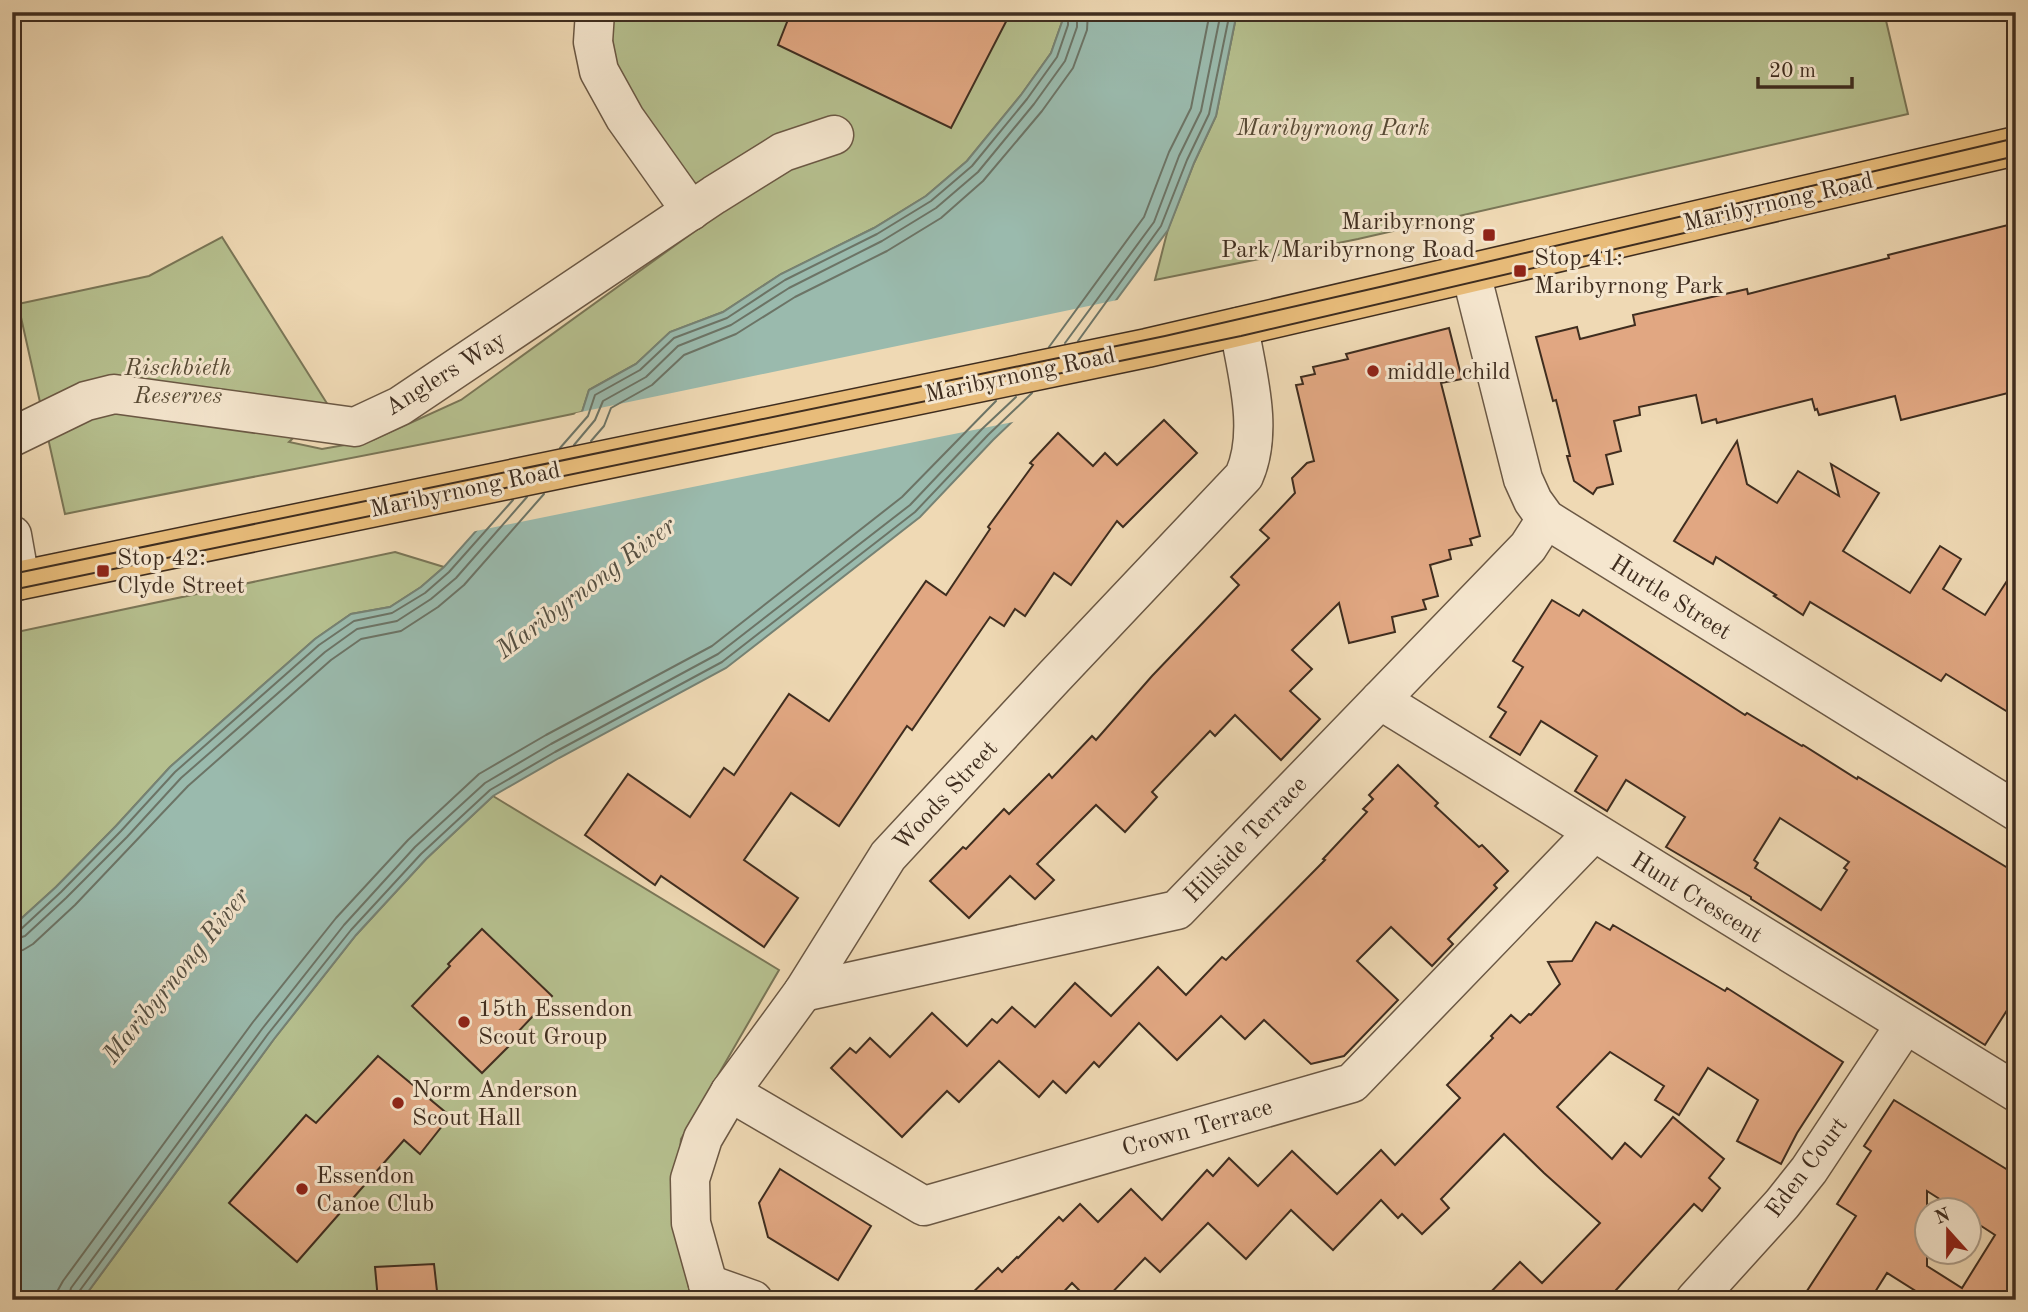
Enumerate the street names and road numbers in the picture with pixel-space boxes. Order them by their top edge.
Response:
street label: Maribyrnong Road [1681,169,1876,236]
street label: Anglers Way [382,328,511,421]
street label: Maribyrnong Road [923,344,1118,408]
street label: Maribyrnong Road [368,459,563,523]
street label: Hurtle Street [1605,552,1735,645]
street label: Woods Street [890,737,1003,856]
street label: Hillside Terrace [1180,773,1312,908]
street label: Hunt Crescent [1626,849,1766,949]
street label: Crown Terrace [1120,1096,1276,1162]
street label: Eden Court [1762,1114,1853,1223]

